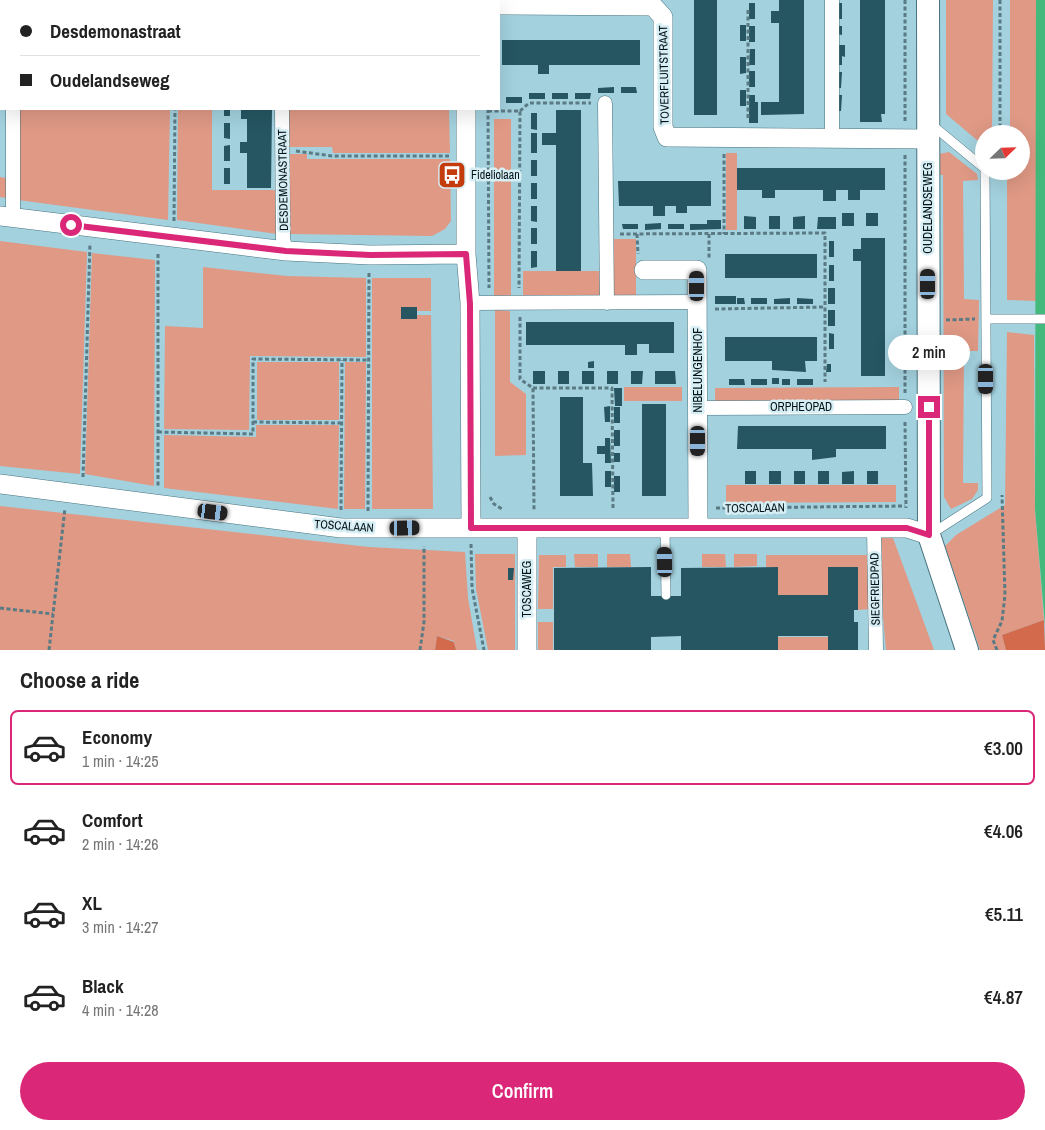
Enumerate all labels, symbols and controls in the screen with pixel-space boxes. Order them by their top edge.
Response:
text: Desdemonastraat [50,18,181,44]
street label: TOVERFLUITSTRAAT [655,25,673,125]
text: Oudelandseweg [50,67,170,93]
north arrow [975,125,1030,180]
map controls [975,125,1030,180]
street label: DESDEMONASTRAAT [274,129,292,231]
bus stop icon: Fideliolaan [437,160,467,190]
street label: OUDELANDSEWEG [920,162,936,254]
place label: Fideliolaan [471,167,520,183]
route start [60,214,82,236]
car [920,269,935,299]
car [689,271,704,301]
street label: NIBELUNGENHOF [690,328,706,412]
callout: 2 min [888,334,970,370]
text: 2 min [912,341,946,363]
car [978,364,993,394]
route end [918,396,940,418]
street label: ORPHEOPAD [770,399,832,415]
car [690,426,705,456]
street label: TOSCALAAN [725,499,785,517]
car [197,503,228,521]
street label: TOSCALAAN [314,516,374,536]
car [389,520,420,536]
car [657,547,672,577]
street label: SIEGFRIEDPAD [866,553,884,625]
street label: TOSCAWEG [519,561,535,617]
text: Choose a ride [20,665,139,695]
text: Economy [82,724,152,750]
icon: car [22,725,67,770]
text: €3.00 [984,735,1023,761]
text: 1 min · 14:25 [82,750,159,772]
text: Comfort [82,807,143,833]
icon: car [22,808,67,853]
text: €4.06 [984,818,1023,844]
text: 2 min · 14:26 [82,833,159,855]
text: XL [82,890,102,916]
icon: car [22,891,67,936]
text: €5.11 [985,901,1023,927]
text: 3 min · 14:27 [82,916,159,938]
text: Black [82,973,124,999]
icon: car [22,974,67,1019]
text: €4.87 [984,984,1023,1010]
text: 4 min · 14:28 [82,999,159,1021]
button: Confirm [20,1062,1025,1120]

